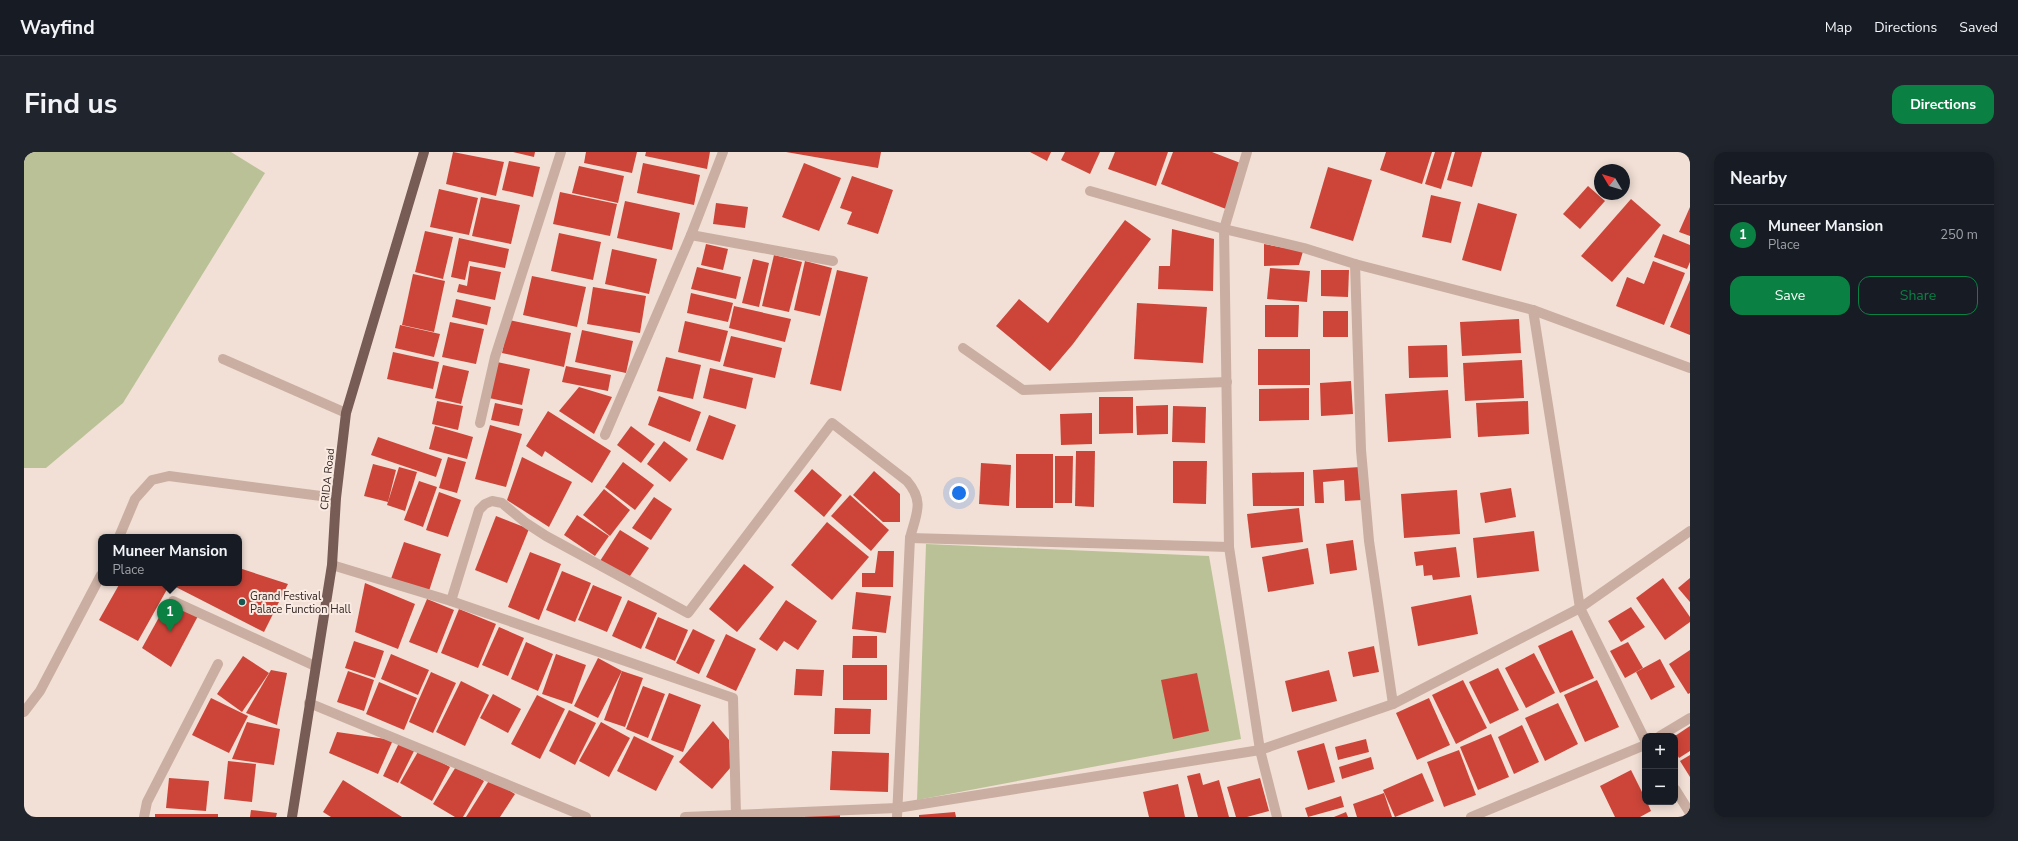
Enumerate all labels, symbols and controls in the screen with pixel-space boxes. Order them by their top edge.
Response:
text: Wayfind [20,15,95,41]
text: Map [1825,18,1852,37]
text: Directions [1874,18,1937,37]
text: Saved [1959,18,1998,37]
text: Find us [24,85,118,123]
button: Directions [1892,85,1994,124]
north arrow [1594,164,1630,200]
text: Nearby [1730,167,1787,190]
text: Muneer Mansion [1768,216,1883,236]
text: 1 [1739,226,1747,244]
text: 250 m [1940,226,1978,244]
text: Place [1768,236,1800,254]
button: Save [1730,276,1850,315]
button: Share [1858,276,1978,315]
street label: CRIDA Road [317,447,338,511]
your location [949,483,969,503]
popup [98,534,242,586]
text: Muneer Mansion [112,541,228,561]
text: Place [112,561,144,579]
place label: Grand Festival Palace Function Hall [250,589,352,617]
marker: Grand Festival Palace Function Hall [237,597,247,607]
pin: 1 [157,599,183,632]
map controls [1642,733,1678,805]
button: + [1642,733,1678,769]
button: − [1642,769,1678,805]

